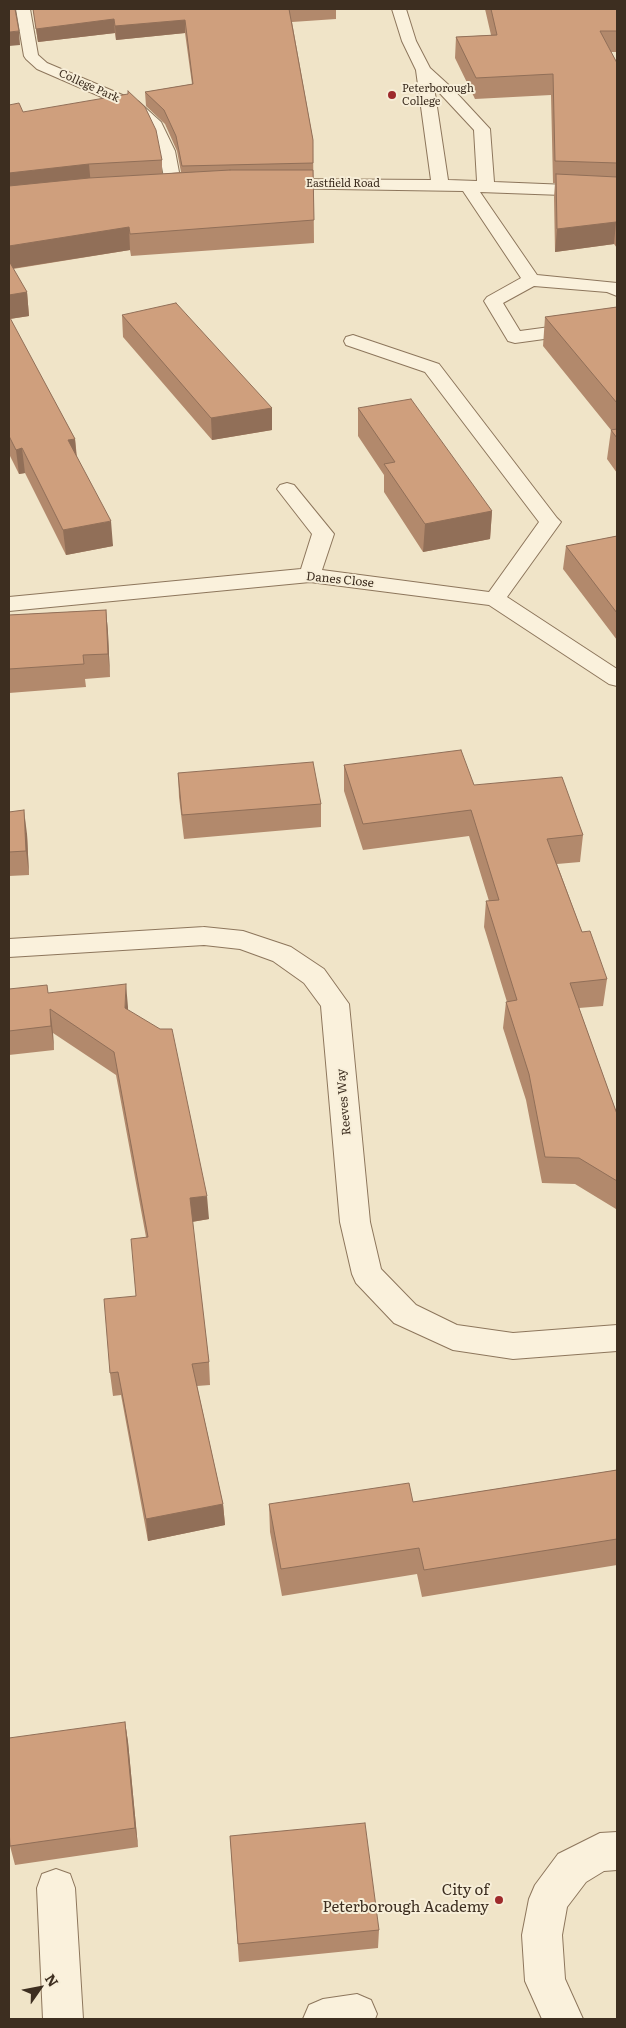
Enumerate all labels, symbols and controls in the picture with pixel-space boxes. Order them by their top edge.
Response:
street label: College Park [57,67,121,105]
place label: Peterborough College [402,82,474,108]
marker: Peterborough College [386,89,398,101]
street label: Eastfield Road [306,177,380,191]
street label: Danes Close [305,569,375,591]
street label: Reeves Way [334,1068,354,1136]
place label: City of Peterborough Academy [322,1882,489,1917]
marker: City of Peterborough Academy [493,1894,505,1906]
north arrow [15,1963,65,2013]
text: N [41,1969,64,1990]

